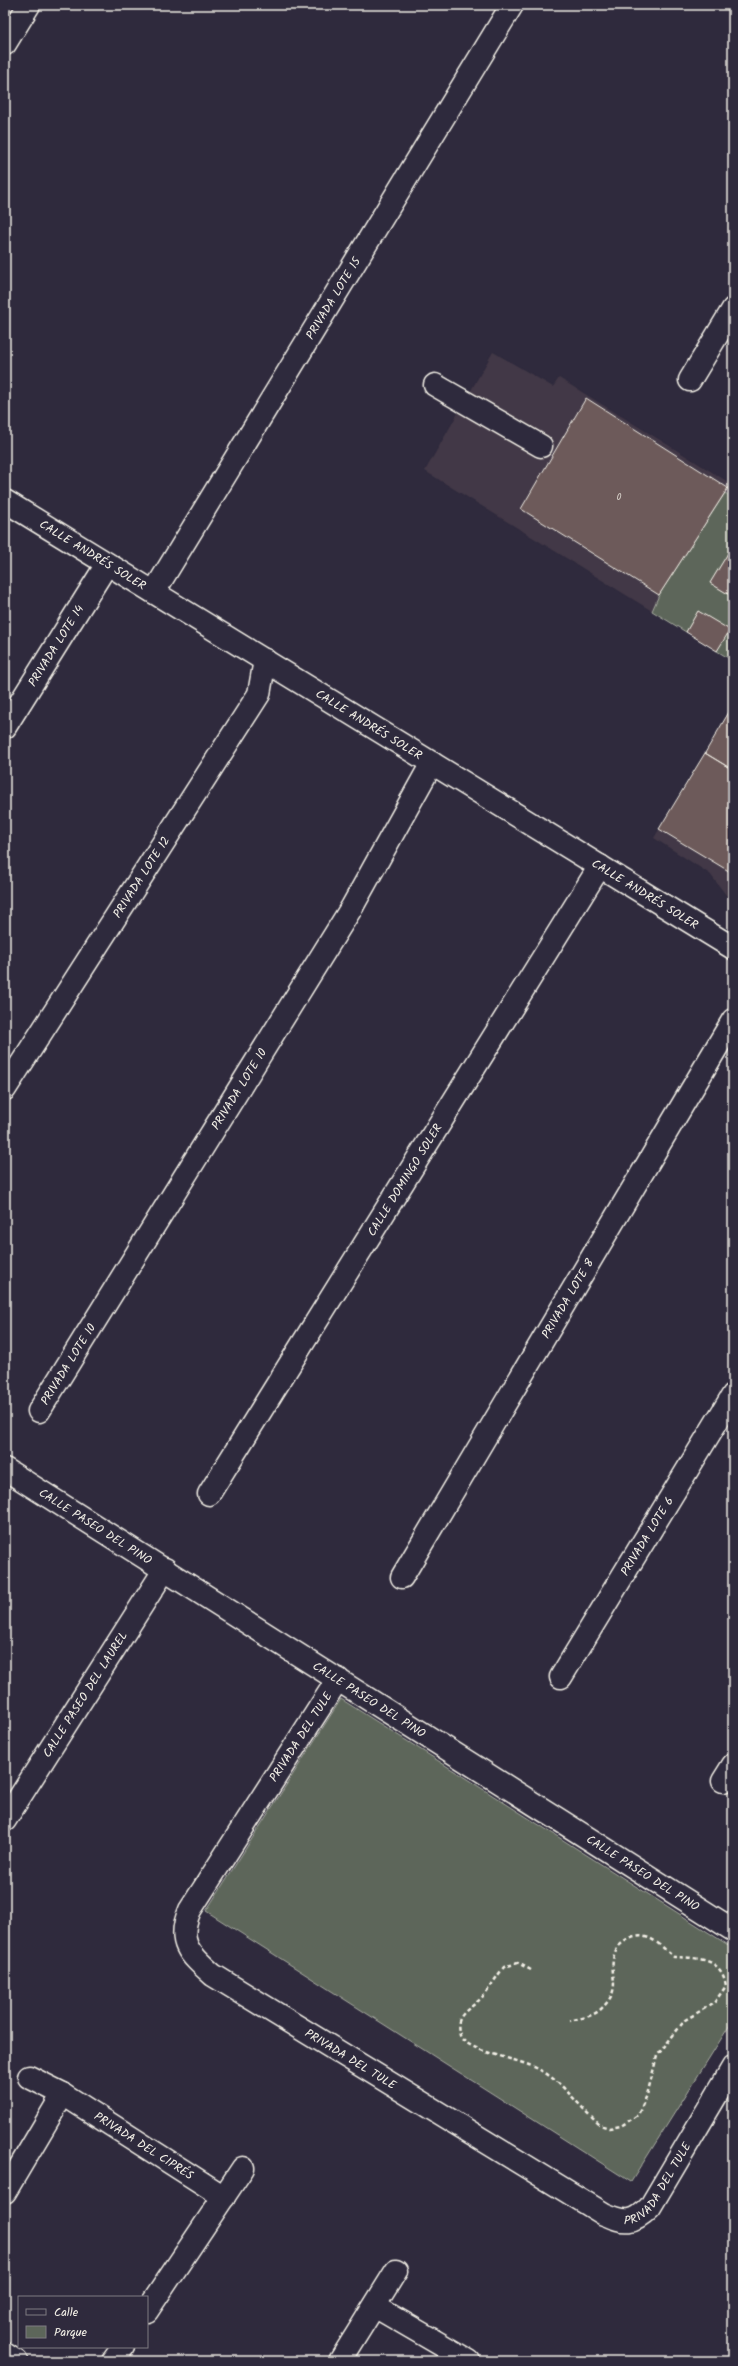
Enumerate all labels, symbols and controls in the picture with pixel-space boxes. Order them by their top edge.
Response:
street label: PRIVADA LOTE 15 [301,252,366,343]
house number: 0 [617,489,622,505]
street label: CALLE ANDRÉS SOLER [36,515,150,595]
street label: PRIVADA LOTE 14 [23,601,89,690]
street label: CALLE ANDRÉS SOLER [312,684,426,764]
street label: PRIVADA LOTE 12 [108,832,175,922]
street label: CALLE ANDRÉS SOLER [588,854,702,934]
street label: PRIVADA LOTE 10 [206,1045,272,1133]
street label: CALLE DOMINGO SOLER [362,1120,447,1240]
street label: PRIVADA LOTE 8 [536,1254,599,1342]
street label: PRIVADA LOTE 10 [35,1320,101,1409]
street label: CALLE PASEO DEL PINO [35,1483,156,1570]
street label: PRIVADA LOTE 6 [615,1493,678,1579]
street label: CALLE PASEO DEL LAUREL [38,1627,133,1761]
street label: CALLE PASEO DEL PINO [309,1657,430,1743]
street label: PRIVADA DEL TULE [265,1687,338,1786]
street label: CALLE PASEO DEL PINO [583,1830,704,1916]
street label: PRIVADA DEL TULE [301,2024,401,2095]
street label: PRIVADA DEL CIPRÉS [90,2107,198,2185]
street label: PRIVADA DEL TULE [624,2138,696,2230]
legend [18,2296,148,2348]
text: Calle [54,2303,79,2322]
text: Parque [54,2323,88,2342]

